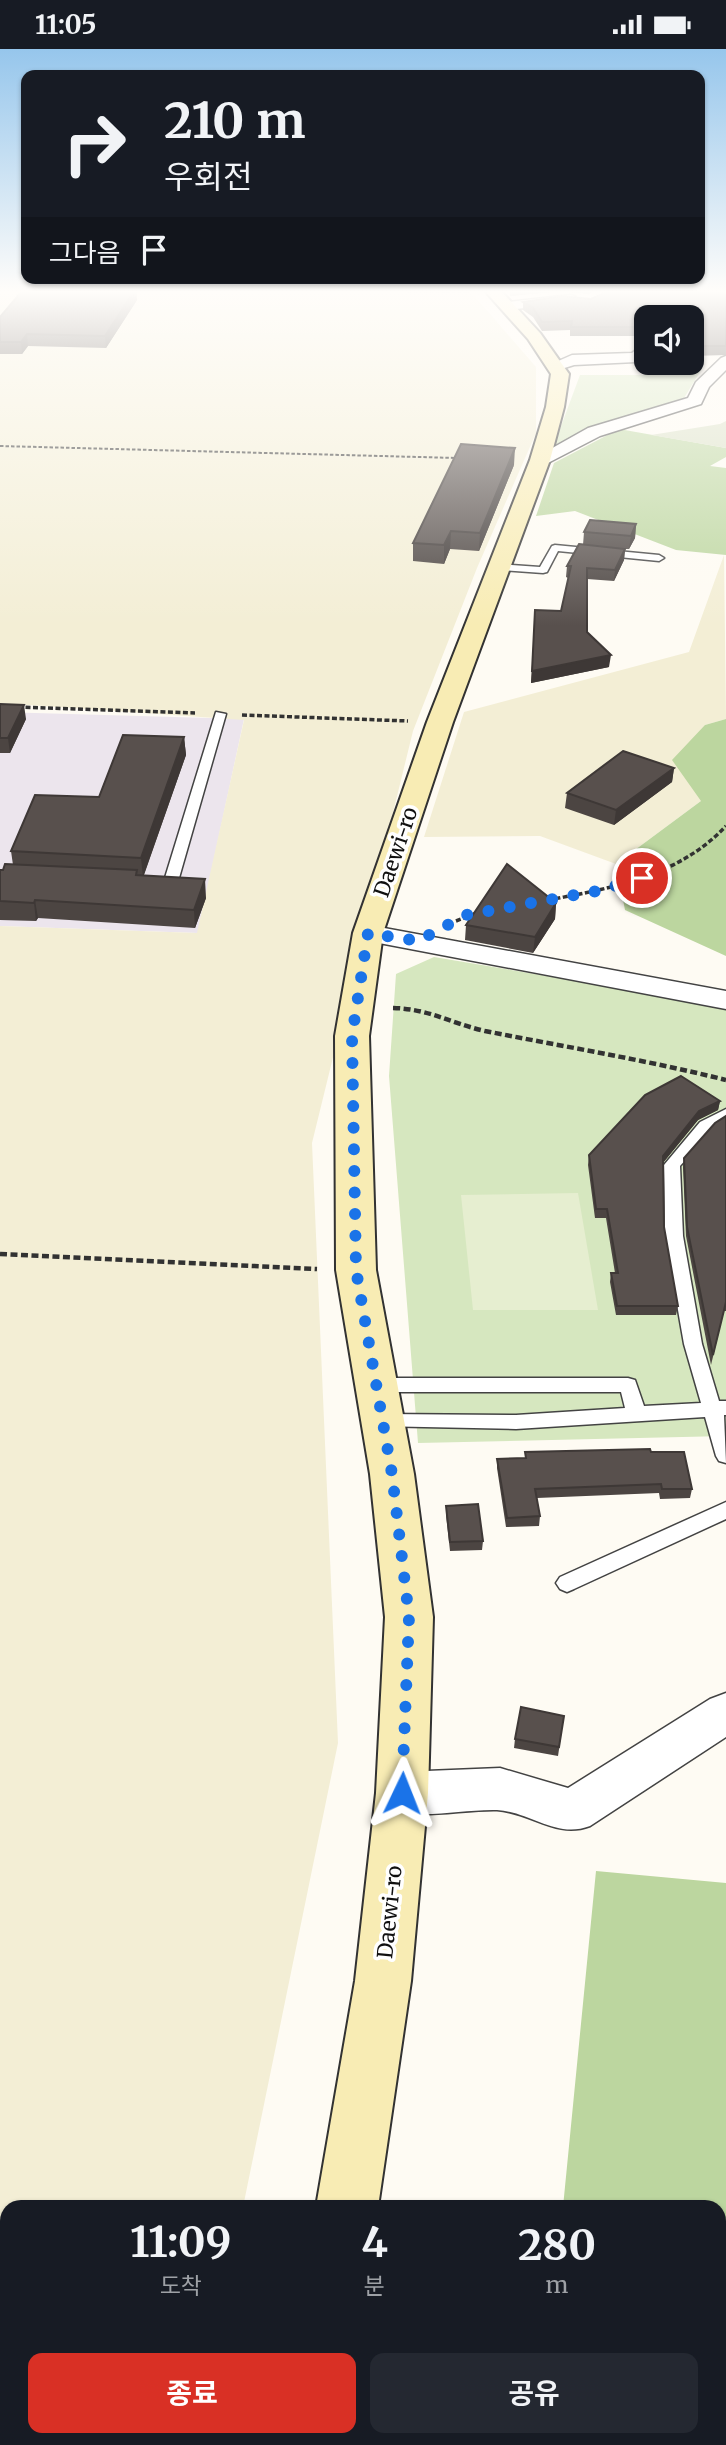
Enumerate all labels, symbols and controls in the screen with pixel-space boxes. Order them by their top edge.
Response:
text: 11:05 [35,8,97,41]
text: 210 m [164,90,305,151]
icon: right [49,98,140,189]
text: 우회전 [164,157,252,197]
icon: arrive [135,231,173,269]
text: 그다음 [49,236,121,269]
map controls [634,305,704,375]
button: sound [634,305,704,375]
street label: Daewi-ro [368,803,423,900]
pin [612,848,672,908]
icon: arrive [623,859,661,897]
position arrow [365,1756,439,1830]
street label: Daewi-ro [371,1864,408,1960]
text: 11:09 [130,2216,231,2268]
text: 4 [361,2216,388,2268]
text: 280 [518,2219,596,2271]
text: m [546,2270,568,2299]
text: 도착 [160,2271,202,2300]
text: 분 [364,2271,385,2300]
button: 종료 [28,2353,356,2433]
button: 공유 [370,2353,698,2433]

